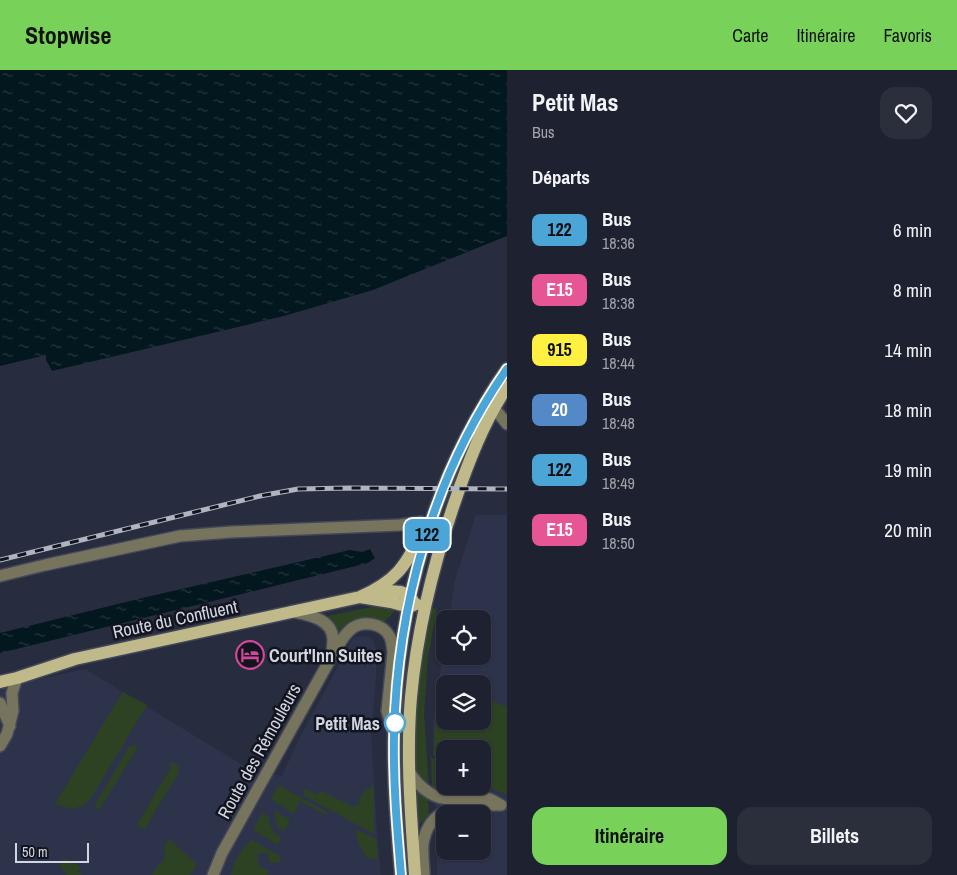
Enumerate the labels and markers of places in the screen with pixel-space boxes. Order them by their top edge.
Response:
hotel icon: Court'Inn Suites [235,640,265,670]
place label: Court'Inn Suites [269,643,382,668]
place label: Petit Mas [315,711,380,736]
marker: Petit Mas [384,712,406,734]

